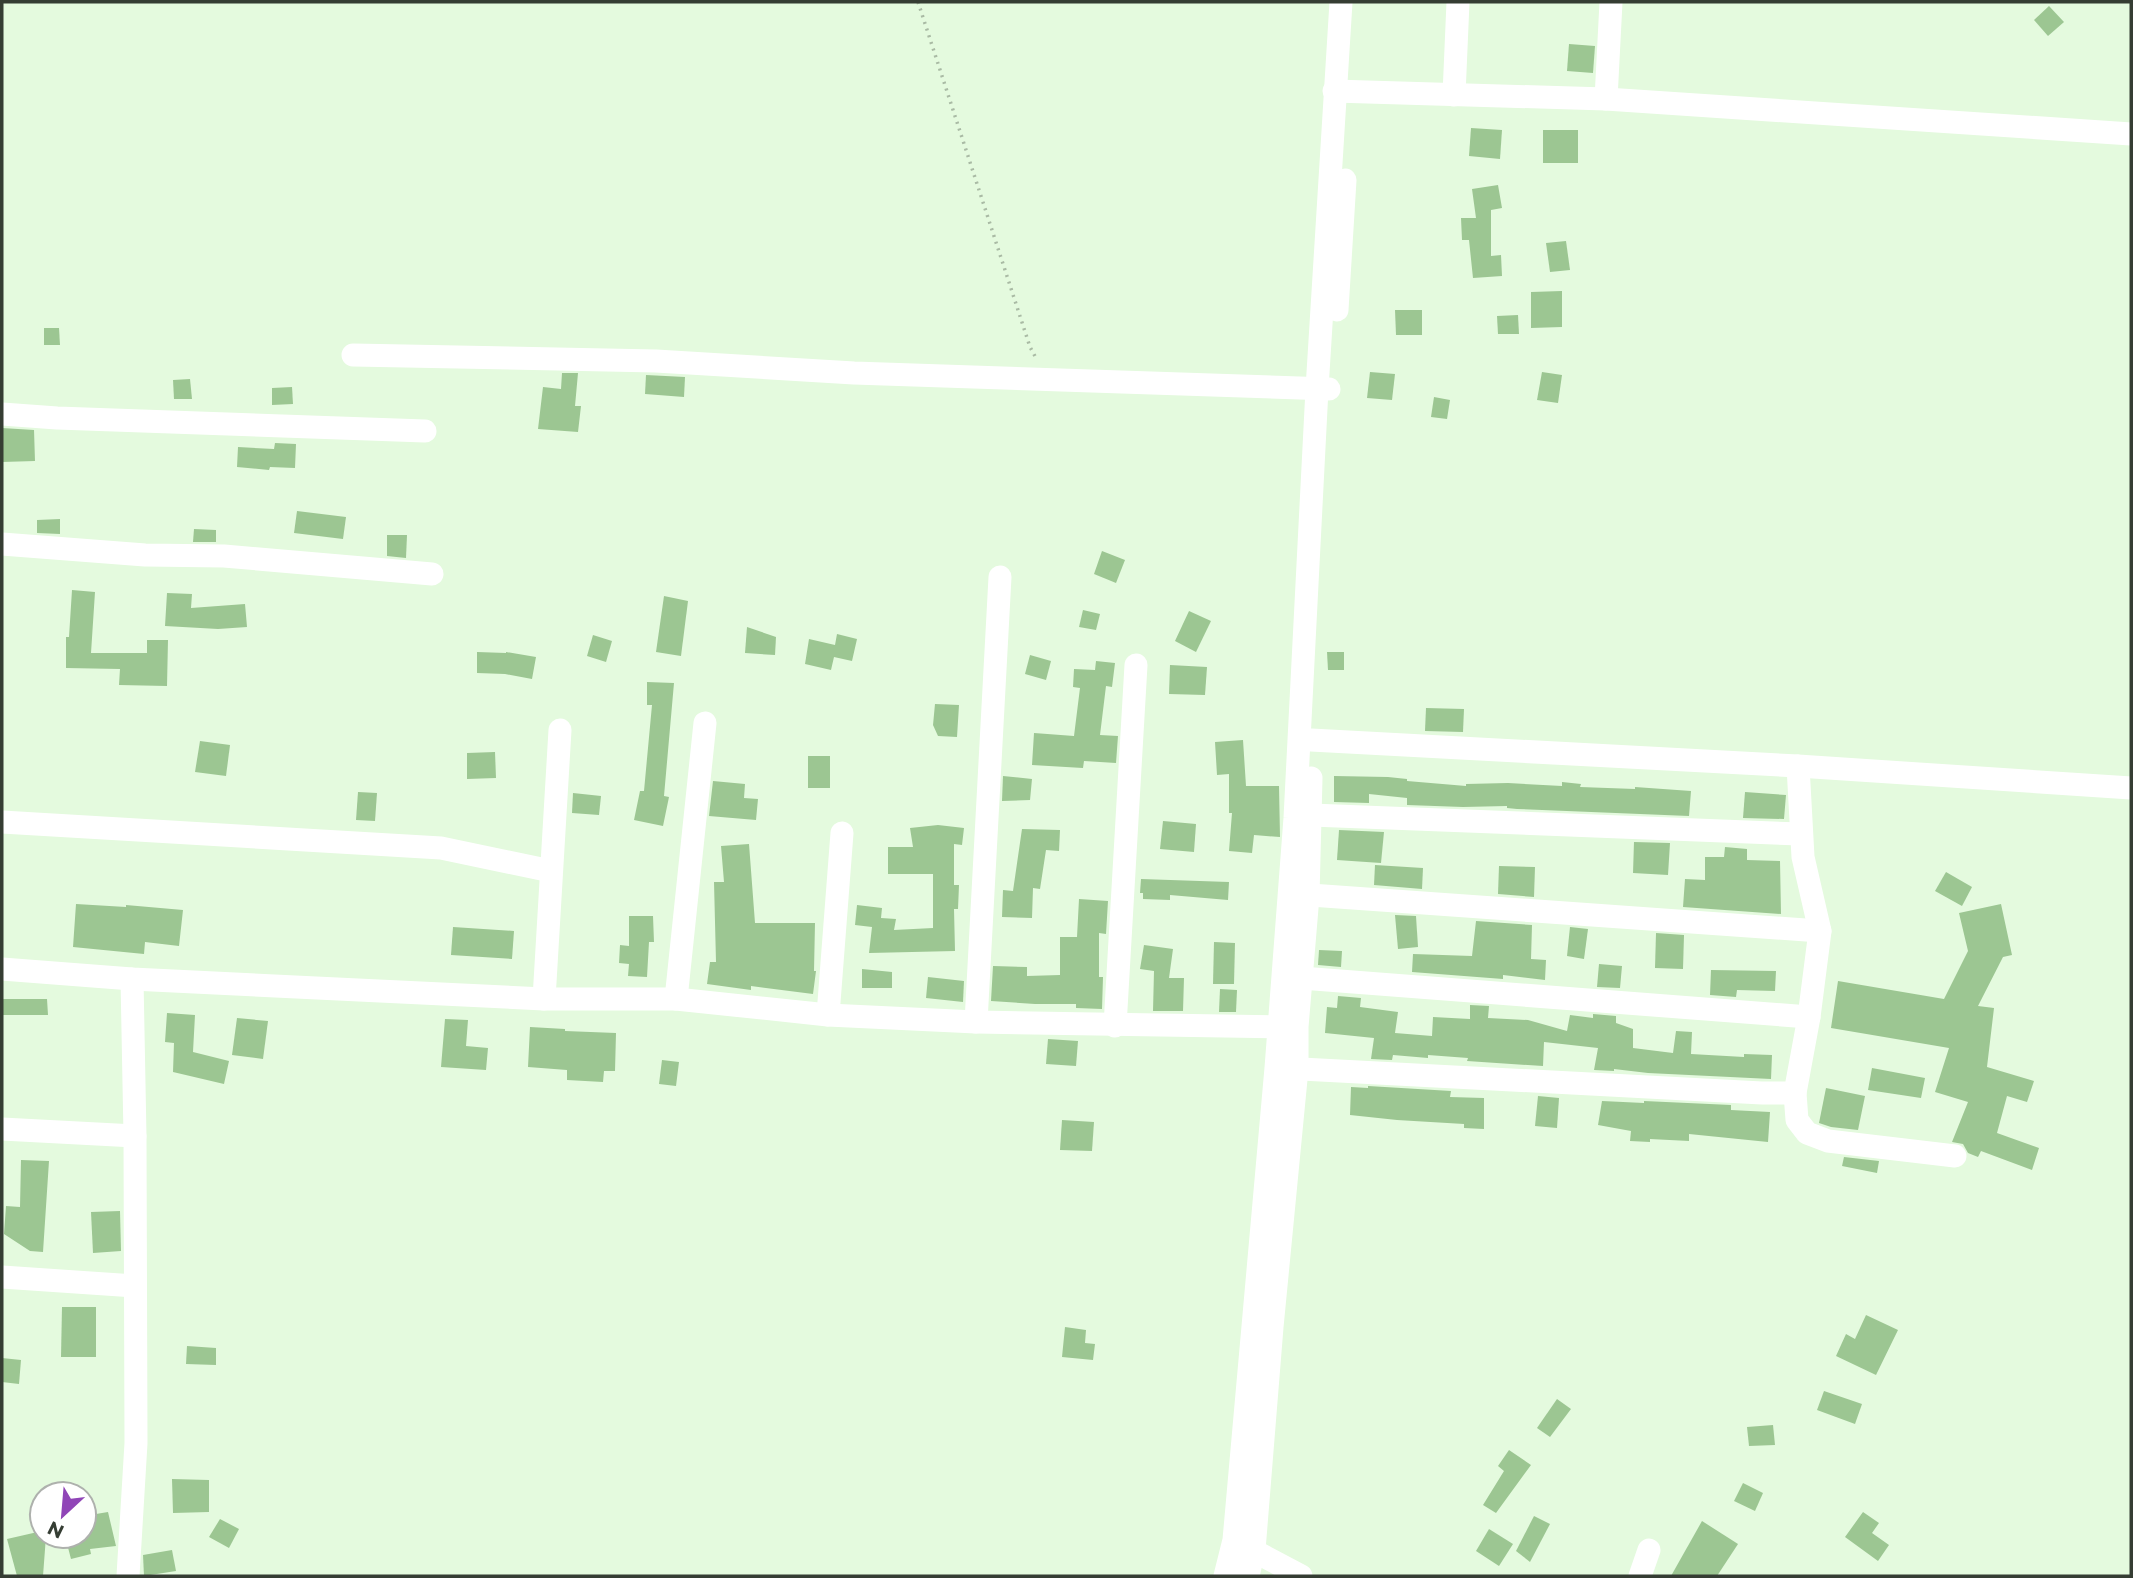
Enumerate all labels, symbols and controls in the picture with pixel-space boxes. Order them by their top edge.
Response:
north arrow [28,1480,98,1550]
text: N [44,1516,68,1544]

